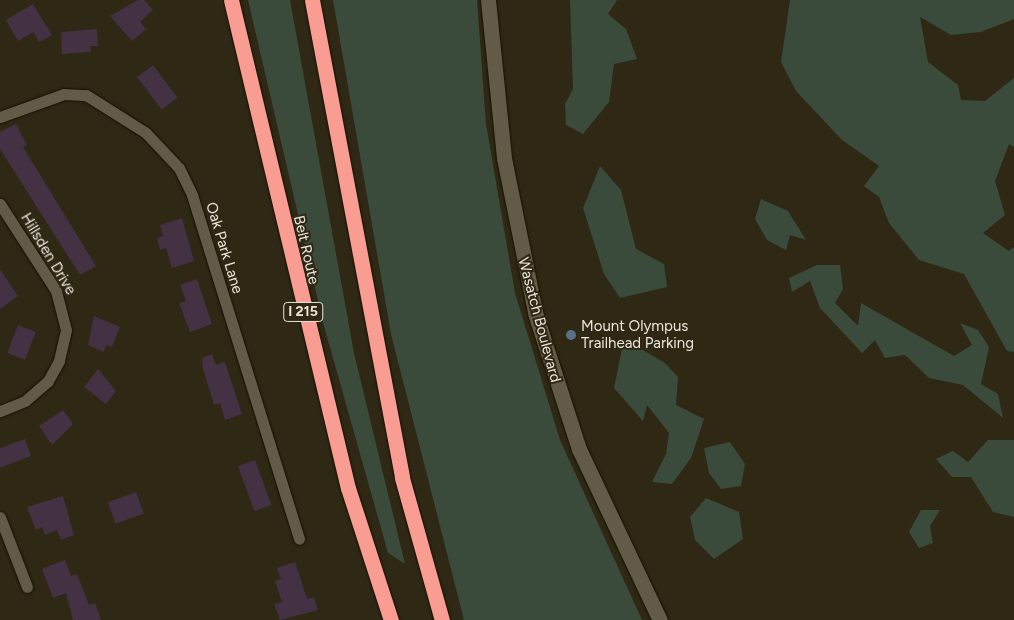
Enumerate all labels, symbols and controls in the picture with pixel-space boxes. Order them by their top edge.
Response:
street label: Oak Park Lane [202,200,246,296]
street label: Hillsden Drive [17,210,79,298]
street label: Belt Route [289,214,323,286]
street label: Wasatch Boulevard [514,256,564,384]
road number: I 215 [283,300,323,324]
place label: Mount Olympus Trailhead Parking [581,317,694,352]
marker: Mount Olympus Trailhead Parking [565,329,577,341]

